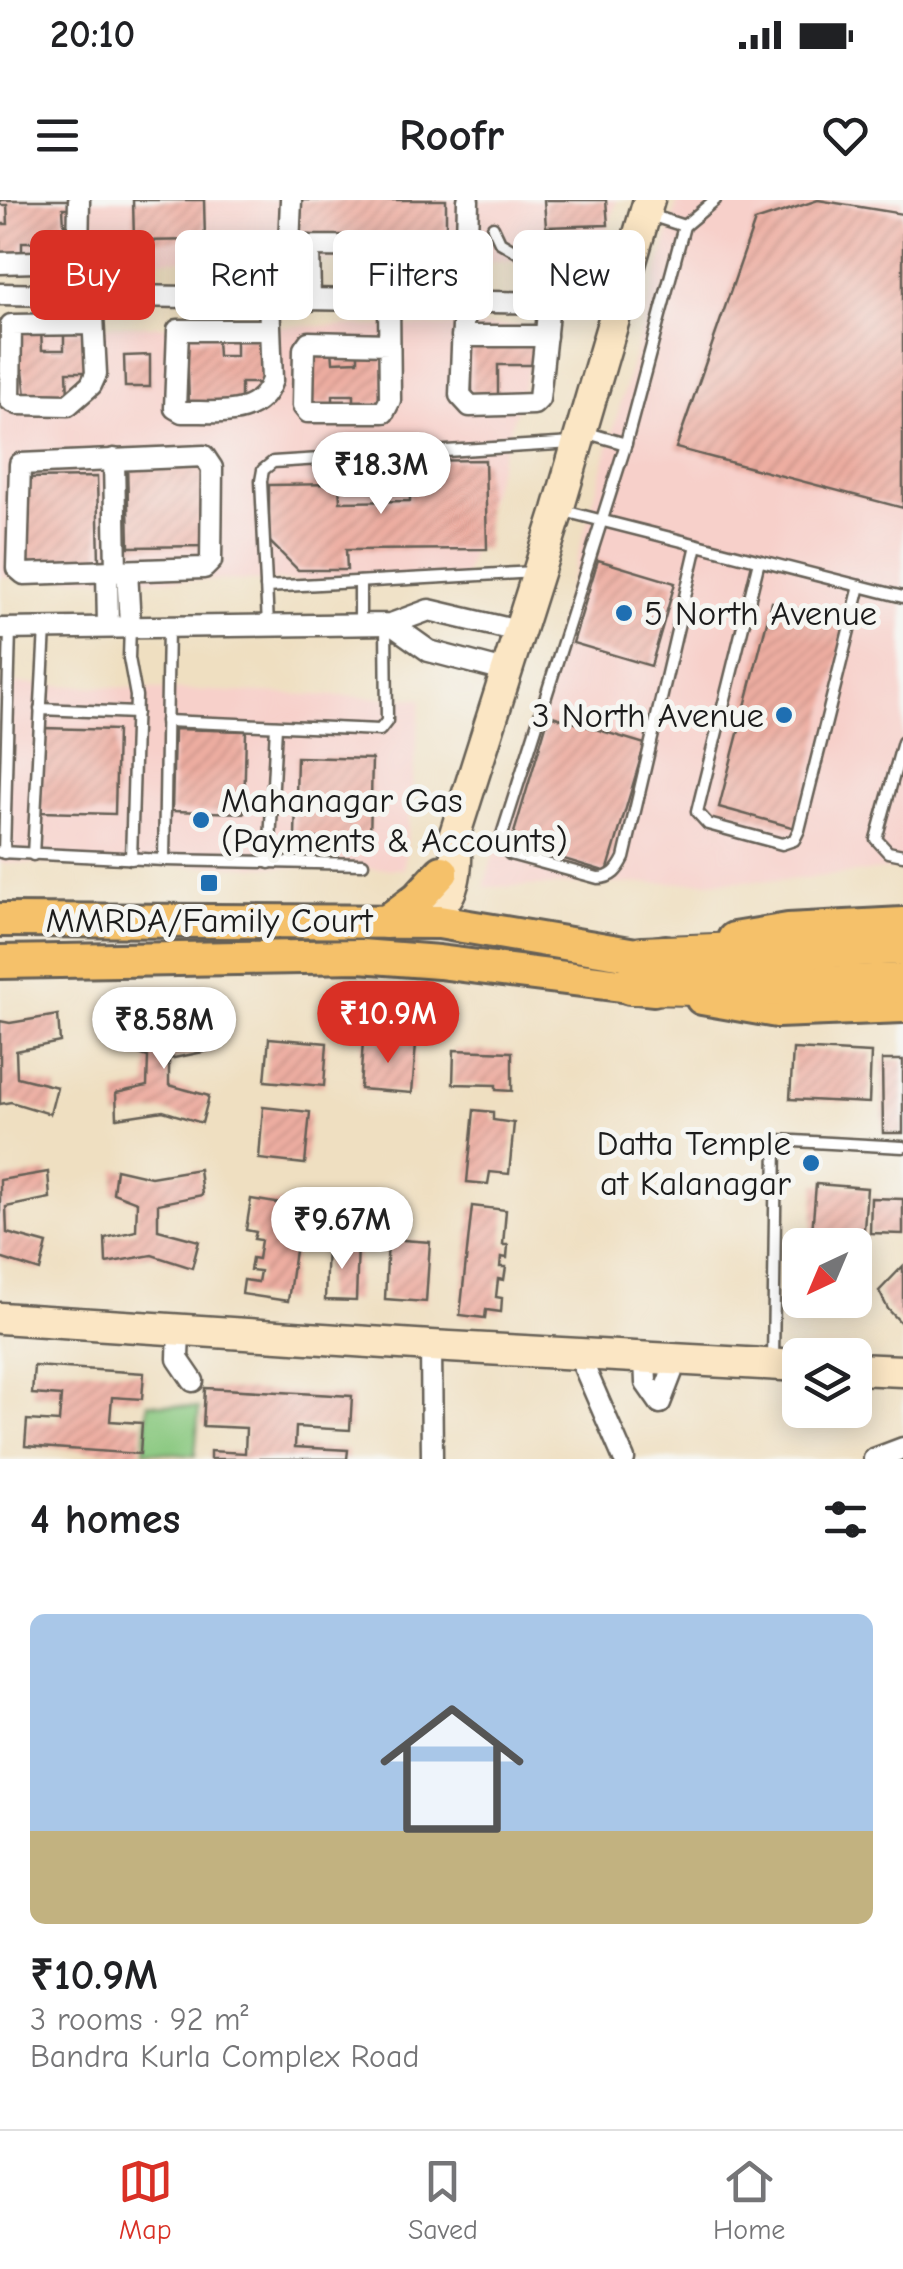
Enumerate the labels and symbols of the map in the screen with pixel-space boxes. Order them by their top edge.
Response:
pin: ₹18.3M [300,432,462,517]
place label: 5 North Avenue [644,593,877,634]
marker: 5 North Avenue [613,602,635,624]
place label: 3 North Avenue [532,695,764,736]
marker: 3 North Avenue [773,704,795,726]
place label: Mahanagar Gas (Payments & Accounts) [221,780,568,861]
marker: Mahanagar Gas (Payments & Accounts) [190,809,212,831]
marker: MMRDA/Family Court [198,872,220,894]
place label: MMRDA/Family Court [45,900,374,941]
pin: ₹10.9M [307,981,469,1066]
pin: ₹8.58M [83,987,245,1072]
place label: Datta Temple at Kalanagar [596,1123,791,1204]
marker: Datta Temple at Kalanagar [800,1152,822,1174]
pin: ₹9.67M [261,1187,423,1272]
north arrow [782,1228,872,1318]

